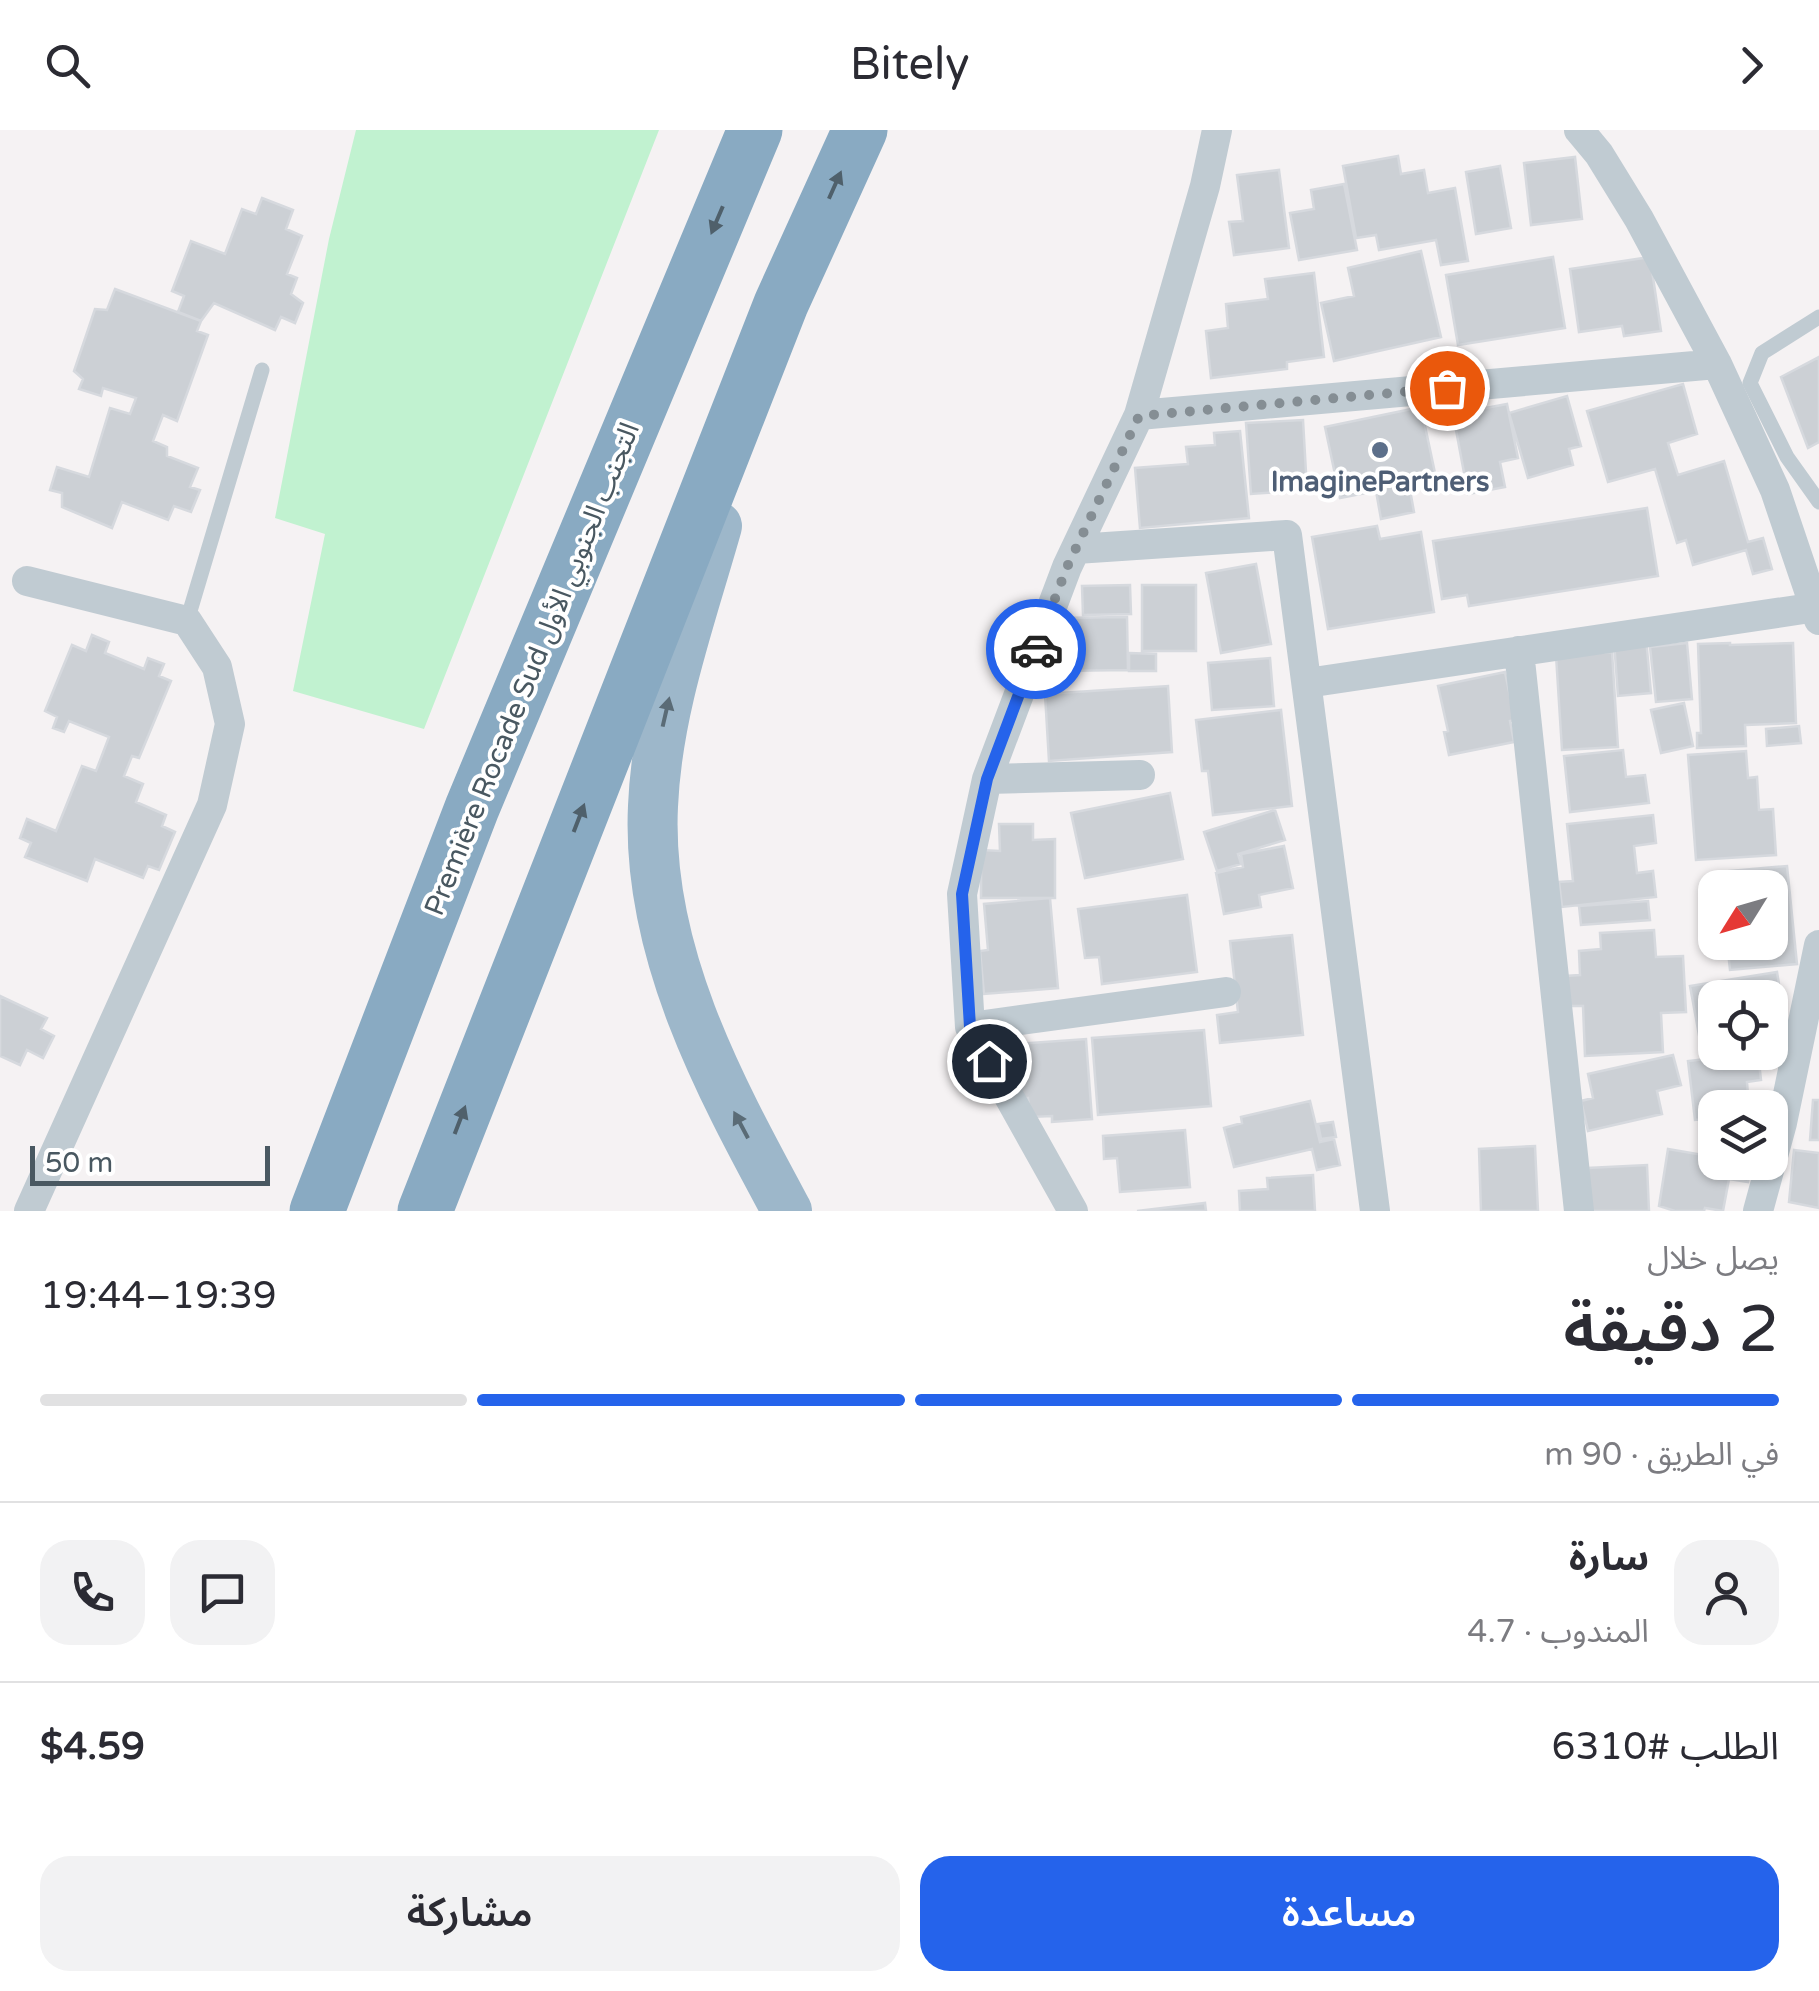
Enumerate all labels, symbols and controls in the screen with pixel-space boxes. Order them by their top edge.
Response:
icon: search [40,38,95,93]
text: Bitely [850,38,969,92]
icon: forward [1724,38,1779,93]
one-way arrow [827,170,843,200]
one-way arrow [709,205,725,235]
pin [1405,346,1490,431]
icon: bag [1420,361,1475,416]
street label: Première Rocade Sud التجنب الجنوبي الأول [417,417,650,922]
marker: ImaginePartners [1369,439,1391,461]
place label: ImaginePartners [1271,465,1489,499]
courier [986,599,1086,699]
icon: car [1009,622,1064,677]
one-way arrow [659,696,674,727]
one-way arrow [572,803,588,833]
north arrow [1698,870,1788,960]
map controls [1698,870,1788,1180]
button: locate [1698,980,1788,1070]
pin [947,1019,1032,1104]
icon: home [962,1034,1017,1089]
button: layers [1698,1090,1788,1180]
one-way arrow [453,1105,469,1135]
one-way arrow [733,1111,750,1140]
scale bar [30,1141,270,1186]
text: 50 m [45,1146,113,1180]
text: يصل خلال [1647,1240,1779,1278]
text: 19:39–19:44 [40,1273,277,1319]
text: 2 دقيقة [1564,1291,1779,1370]
text: في الطريق · 90 m [1544,1436,1779,1474]
text: سارة [1569,1535,1649,1581]
button: phone [40,1540,145,1645]
button: chat [170,1540,275,1645]
button: person [1674,1540,1779,1645]
text: المندوب · 4.7 [1467,1613,1649,1651]
text: $4.59 [40,1724,145,1770]
text: الطلب #6310 [1552,1724,1779,1770]
button: مشاركة [40,1856,900,1971]
button: مساعدة [920,1856,1779,1971]

